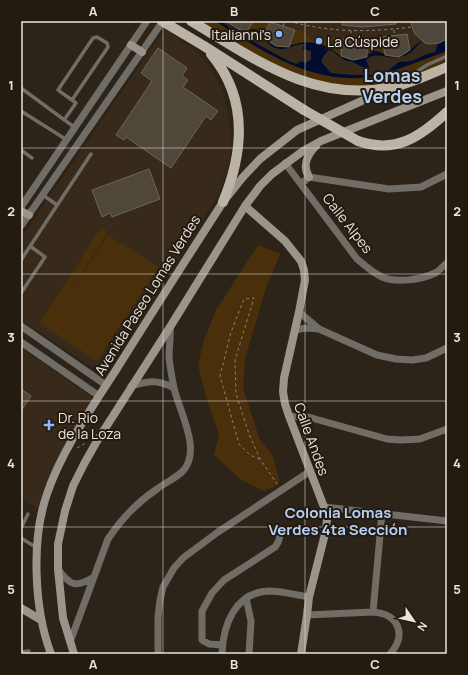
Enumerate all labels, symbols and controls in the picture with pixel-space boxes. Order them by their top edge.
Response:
text: A [89,2,98,20]
text: B [230,2,238,20]
text: C [370,2,380,20]
place label: Italianni's [211,25,271,44]
marker: Italianni's [274,29,284,39]
place label: La Cúspide [327,32,398,51]
marker: La Cúspide [314,36,324,46]
district label: Lomas Verdes [362,63,422,108]
text: 1 [8,76,14,94]
text: 1 [454,76,460,94]
street label: Calle Alpes [319,189,377,257]
text: 2 [7,202,15,220]
text: 2 [453,202,461,220]
street label: Avenida Paseo Lomas Verdes [90,211,204,379]
text: 3 [7,328,15,346]
text: 3 [453,328,461,346]
street label: Calle Andes [290,400,334,478]
place label: Dr. Rio de la Loza [58,408,121,443]
marker: Dr. Rio de la Loza [43,419,55,431]
text: 4 [7,454,15,472]
text: 4 [453,454,461,472]
district label: Colonia Lomas Verdes 4ta Sección [269,502,407,540]
text: 5 [7,580,15,598]
text: 5 [453,580,461,598]
north arrow [394,601,434,641]
text: N [414,619,431,634]
text: A [89,655,98,673]
text: B [230,655,238,673]
text: C [370,655,380,673]

